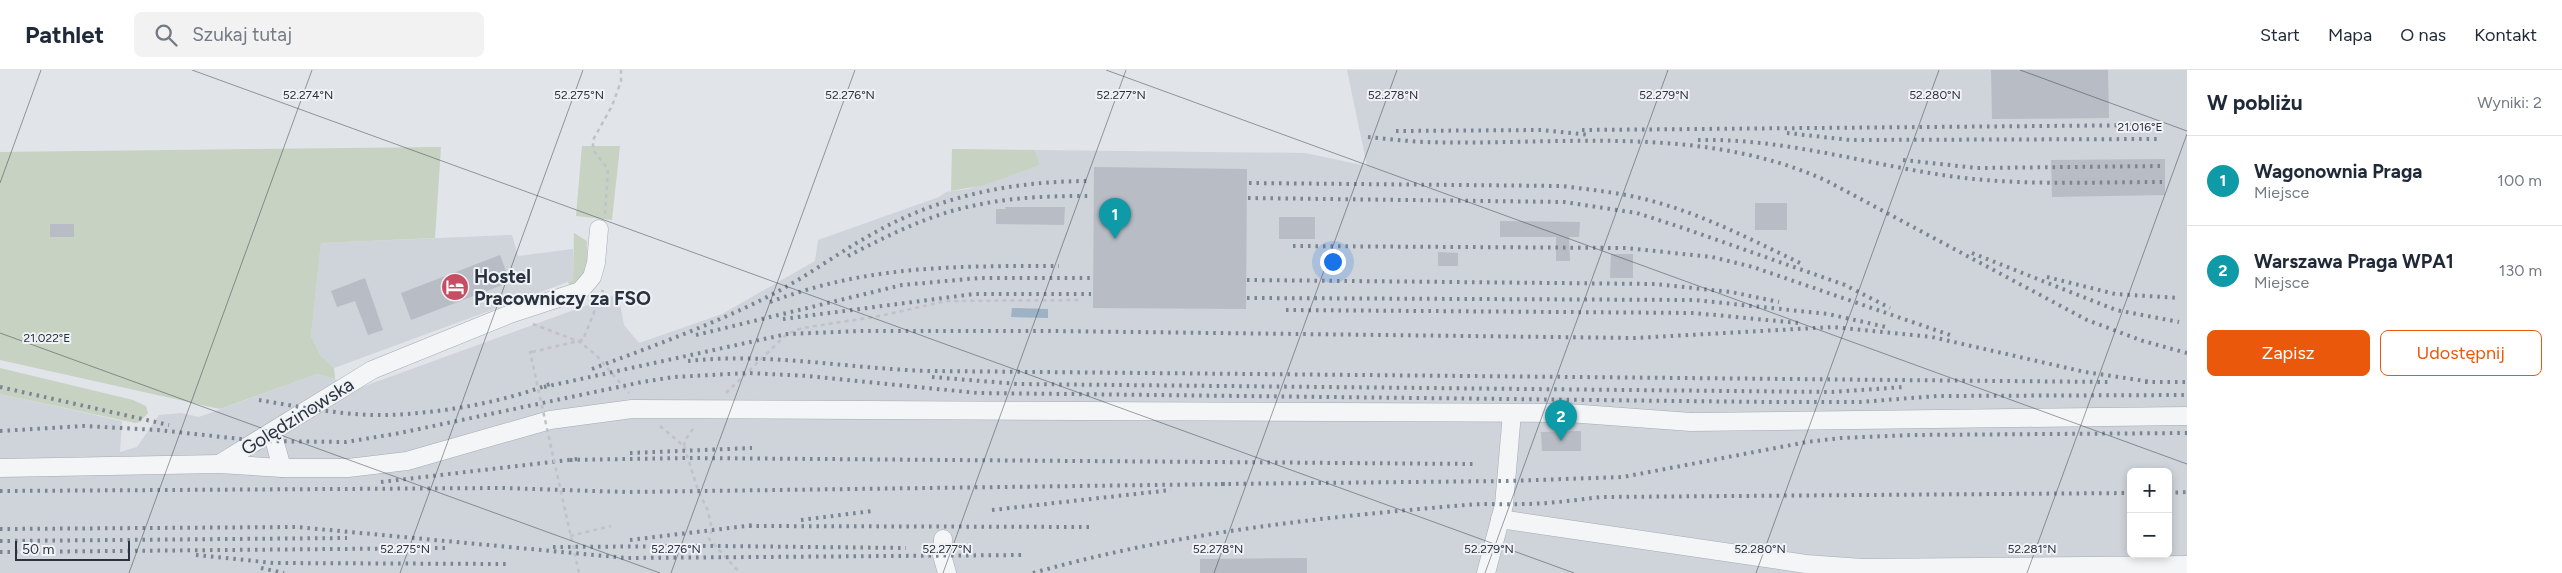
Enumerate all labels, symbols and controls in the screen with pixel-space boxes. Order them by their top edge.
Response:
search box [134,12,484,57]
text: Pathlet [25,20,104,49]
icon: search [152,21,180,49]
text: Szukaj tutaj [192,23,292,46]
text: Start [2260,24,2300,46]
text: Mapa [2328,24,2372,46]
text: O nas [2400,24,2446,46]
text: Kontakt [2474,24,2537,46]
text: 52.274°N [283,88,333,102]
text: 52.275°N [554,88,604,102]
text: 52.276°N [825,88,875,102]
text: 52.277°N [1096,88,1146,102]
text: 52.278°N [1368,88,1418,102]
text: 52.279°N [1639,88,1689,102]
text: 52.280°N [1909,88,1961,102]
text: W pobliżu [2207,90,2303,115]
text: Wyniki: 2 [2477,93,2542,112]
text: 21.016°E [2117,120,2163,134]
text: Wagonownia Praga [2254,160,2423,183]
text: 1 [2220,171,2226,190]
text: 100 m [2497,171,2542,190]
text: Miejsce [2254,183,2309,202]
pin: 1 [1099,198,1131,239]
your location [1320,249,1346,275]
text: Warszawa Praga WPA1 [2254,250,2454,273]
text: 2 [2218,261,2228,280]
text: 130 m [2499,261,2542,280]
place label: Hostel Pracowniczy za FSO [474,265,651,310]
hotel icon: Hostel Pracowniczy za FSO [440,272,470,302]
text: Miejsce [2254,273,2309,292]
button: Zapisz [2207,330,2370,376]
button: Udostępnij [2380,330,2542,376]
text: 21.022°E [24,331,70,345]
street label: Golędzinowska [237,373,358,460]
pin: 2 [1545,400,1577,441]
map controls [2127,468,2172,558]
button: + [2127,468,2172,513]
button: − [2127,513,2172,558]
scale bar [15,538,130,561]
text: 50 m [22,541,54,558]
text: 52.275°N [380,542,430,556]
text: 52.276°N [651,542,701,556]
text: 52.277°N [922,542,972,556]
text: 52.278°N [1193,542,1243,556]
text: 52.279°N [1464,542,1514,556]
text: 52.280°N [1734,542,1786,556]
text: 52.281°N [2008,542,2056,556]

